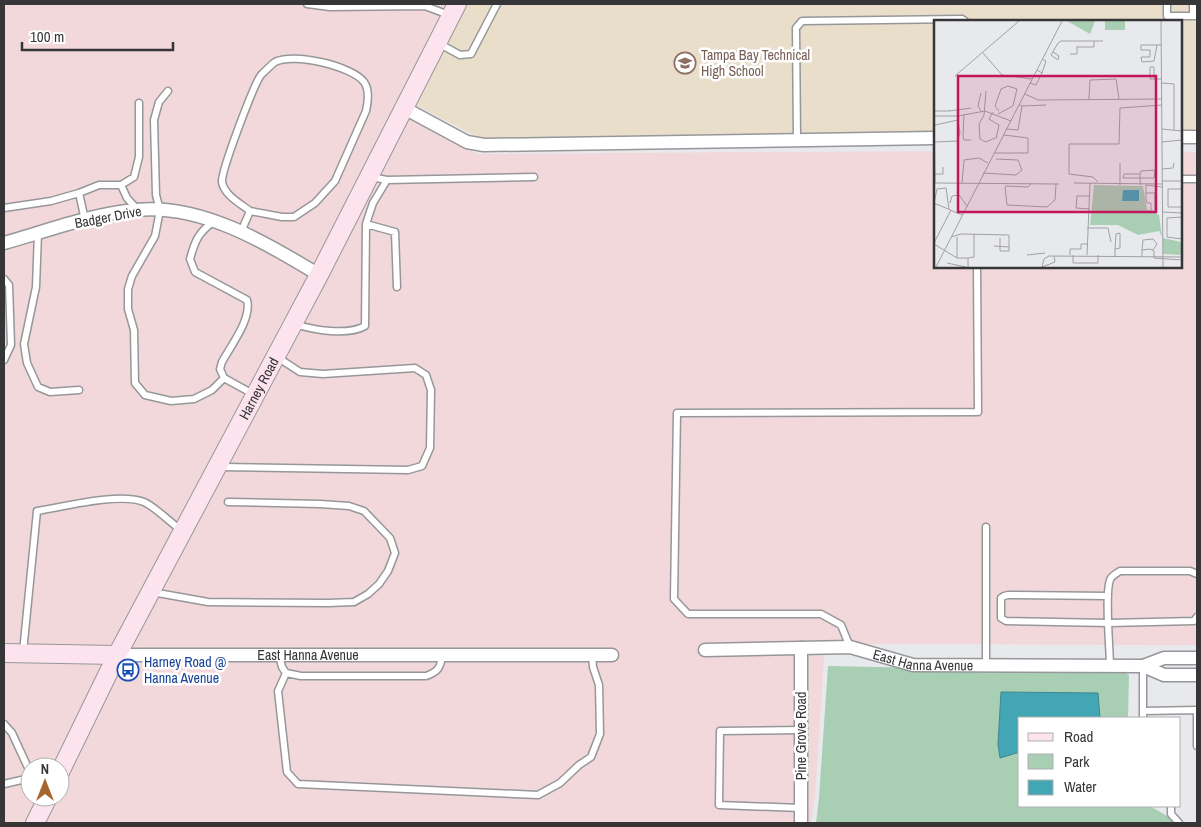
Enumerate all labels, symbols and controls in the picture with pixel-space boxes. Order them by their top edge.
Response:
scale bar [22,20,174,52]
inset map [934,20,1181,268]
text: 100 m [30,26,64,47]
place label: Tampa Bay Technical High School [701,46,810,80]
school or university icon: Tampa Bay Technical High School [673,51,697,75]
street label: Badger Drive [73,202,143,232]
street label: Harney Road [235,354,283,423]
street label: East Hanna Avenue [871,645,973,674]
street label: East Hanna Avenue [257,646,359,664]
place label: Harney Road @ Hanna Avenue [144,653,226,687]
bus stop icon: Harney Road @ Hanna Avenue [116,658,140,682]
street label: Pine Grove Road [792,692,810,780]
legend [1018,717,1181,807]
text: Road [1064,726,1093,747]
text: Park [1064,751,1090,772]
north arrow [20,757,70,807]
text: N [41,760,49,778]
text: Water [1064,776,1096,797]

